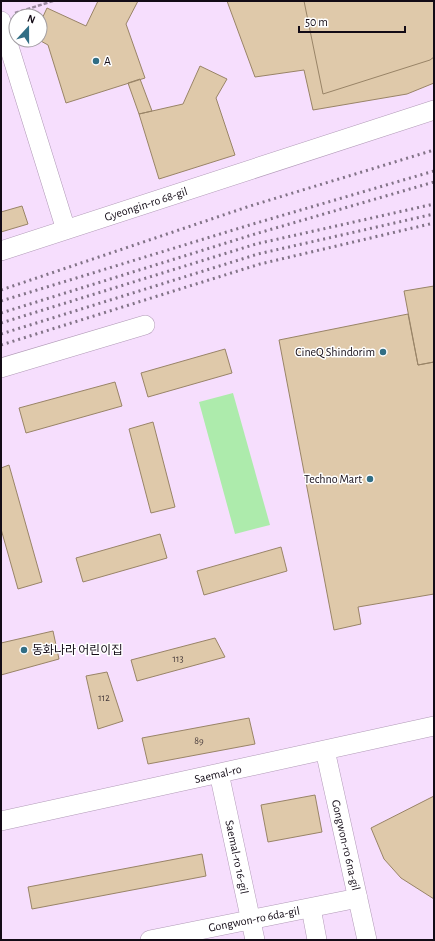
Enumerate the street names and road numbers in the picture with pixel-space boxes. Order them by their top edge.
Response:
street label: Gyeongin-ro 68-gil [103,185,189,224]
street label: Saemal-ro [193,763,243,785]
street label: Gongwon-ro 6na-gil [330,798,362,892]
street label: Saemal-ro 16-gil [223,819,251,895]
street label: Gongwon-ro 6da-gil [207,904,301,934]

